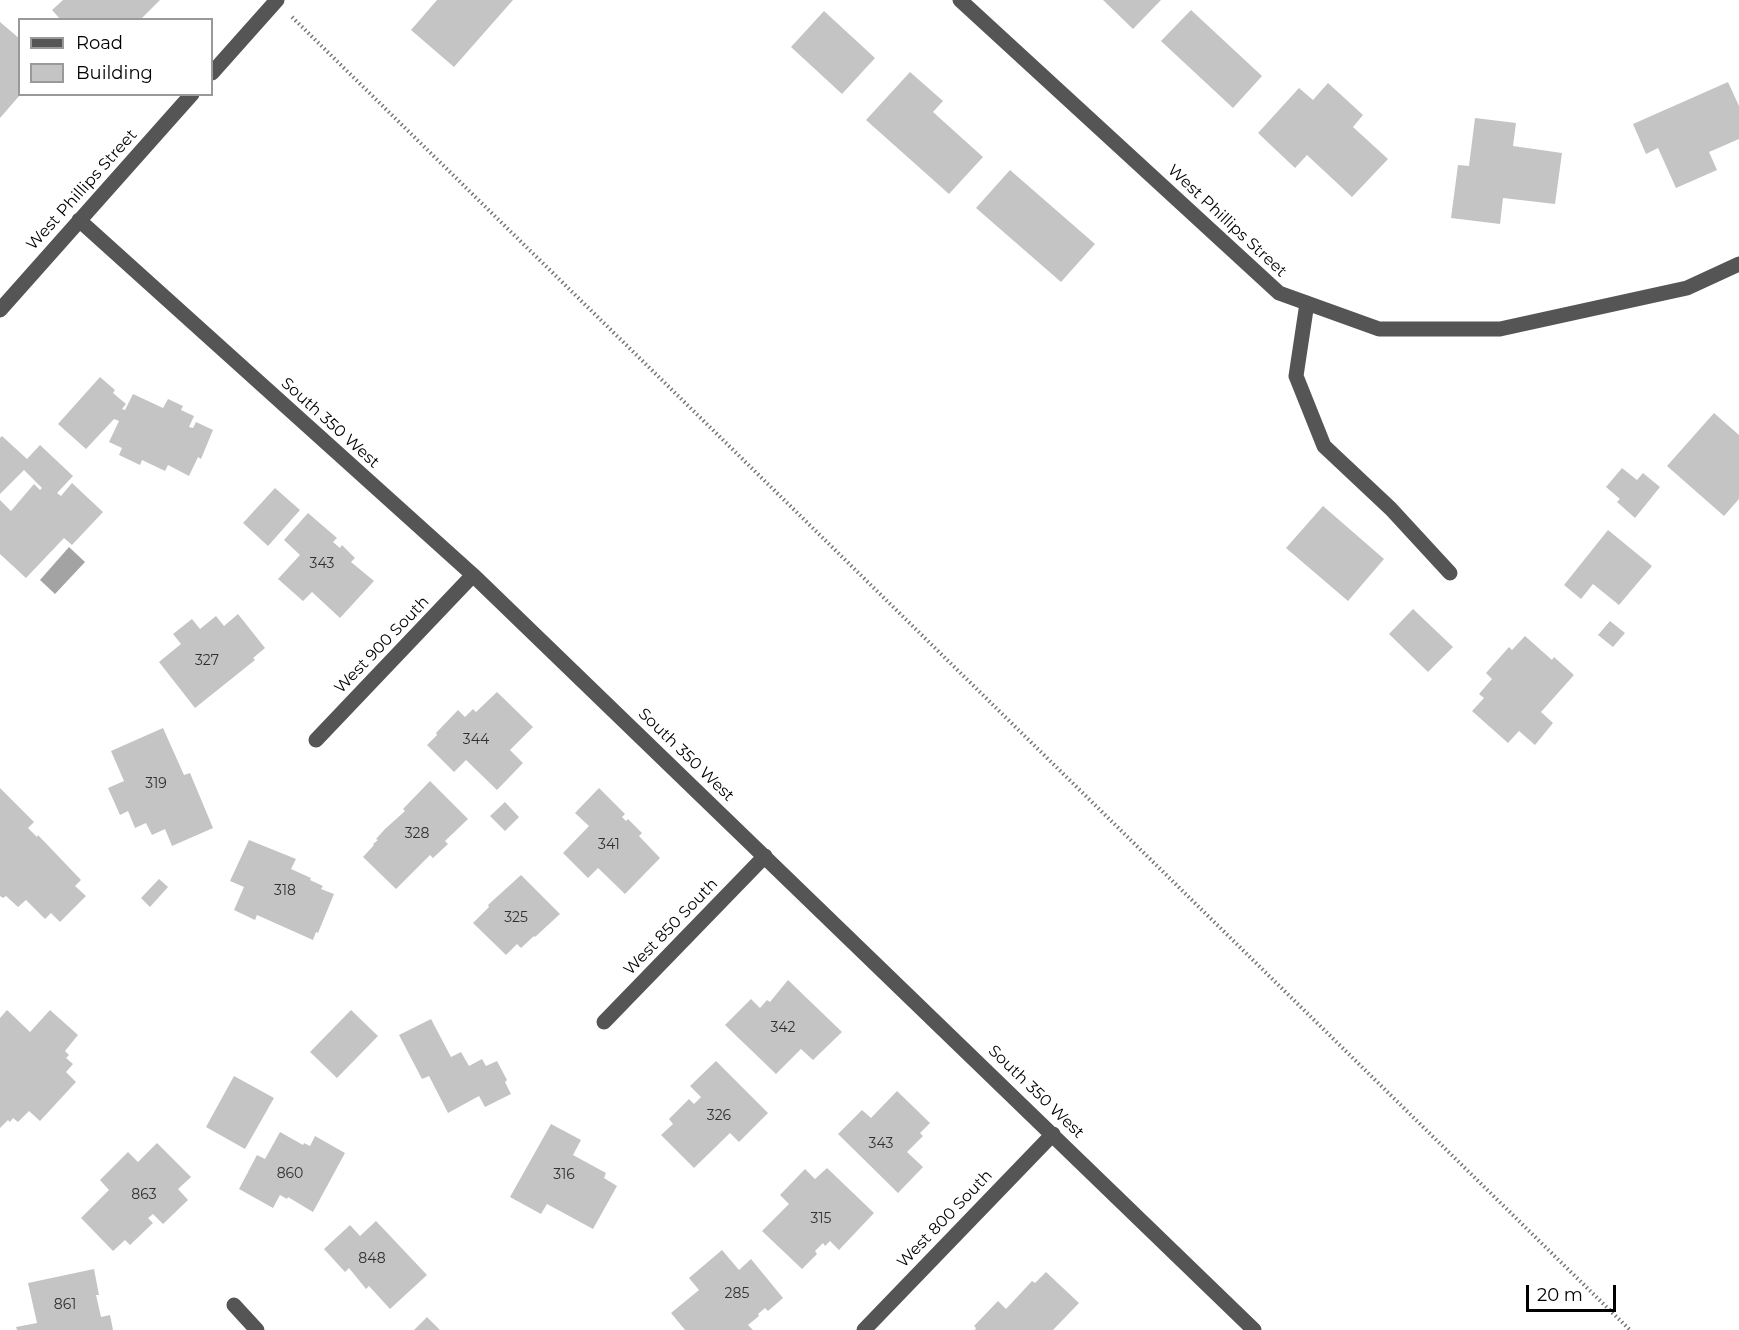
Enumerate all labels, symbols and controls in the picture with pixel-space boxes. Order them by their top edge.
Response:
legend [18,18,213,96]
text: Road [76,32,123,54]
text: Building [76,62,153,84]
street label: West Phillips Street [23,126,141,254]
street label: West Phillips Street [1163,161,1291,281]
street label: South 350 West [277,374,383,472]
house number: 343 [310,556,334,572]
street label: West 900 South [331,592,433,698]
house number: 327 [195,653,219,669]
street label: South 350 West [634,704,738,806]
house number: 344 [463,732,489,748]
house number: 319 [145,776,167,792]
house number: 328 [405,826,429,842]
house number: 341 [598,837,620,853]
street label: West 850 South [620,875,722,979]
house number: 318 [274,883,296,899]
house number: 325 [504,910,528,926]
house number: 342 [770,1020,796,1036]
street label: South 350 West [984,1041,1088,1143]
house number: 326 [707,1108,731,1124]
house number: 343 [869,1136,893,1152]
house number: 860 [277,1166,303,1182]
street label: West 800 South [893,1166,997,1272]
house number: 316 [553,1167,575,1183]
house number: 863 [131,1187,157,1203]
house number: 315 [811,1211,831,1227]
house number: 848 [358,1251,386,1267]
scale bar [1529,1273,1619,1311]
text: 20 m [1537,1284,1583,1306]
house number: 285 [725,1286,749,1302]
house number: 861 [54,1297,76,1313]

